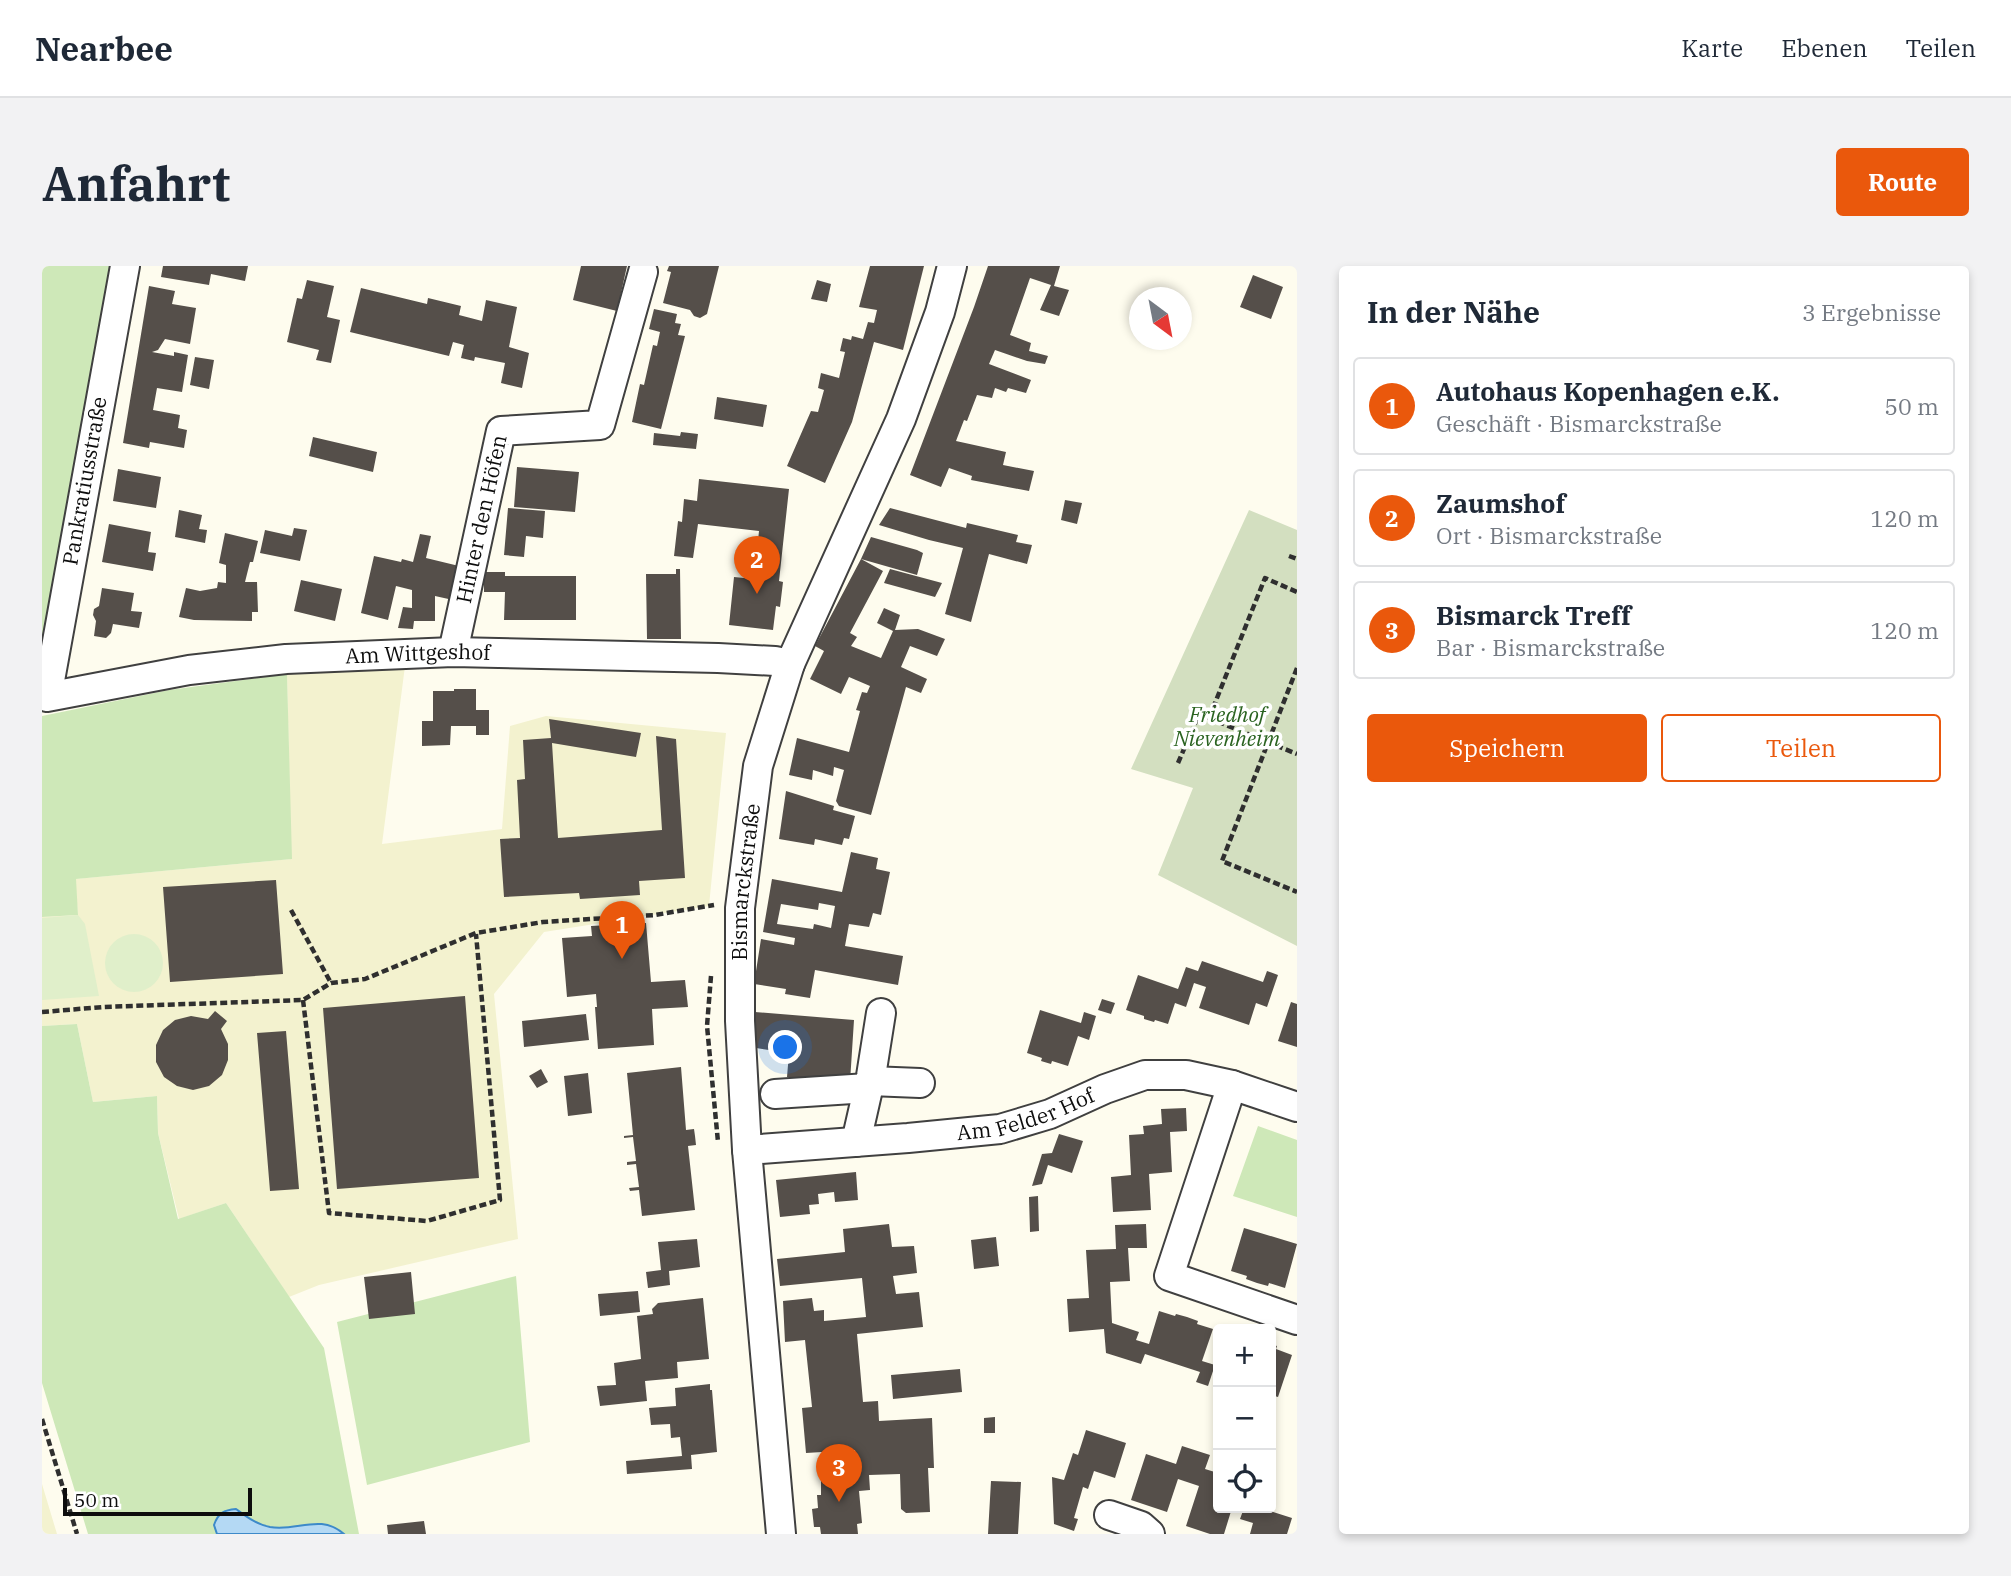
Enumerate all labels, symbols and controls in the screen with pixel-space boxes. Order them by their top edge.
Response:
text: Nearbee [35,27,173,70]
text: Karte [1681,32,1743,64]
text: Ebenen [1781,32,1868,64]
text: Teilen [1906,32,1976,64]
button: Route [1836,148,1969,216]
text: Anfahrt [42,151,230,214]
north arrow [1129,287,1192,350]
text: In der Nähe [1367,292,1540,331]
text: 3 Ergebnisse [1802,297,1941,327]
text: Autohaus Kopenhagen e.K. [1436,374,1780,408]
text: 1 [1385,391,1399,421]
text: 50 m [1884,391,1939,421]
street label: Pankratiusstraße [55,394,113,567]
text: Geschäft · Bismarckstraße [1436,408,1722,438]
street label: Hinter den Höfen [449,432,513,606]
text: Zaumshof [1436,486,1565,520]
text: 2 [1385,503,1399,533]
text: 120 m [1870,503,1939,533]
text: Ort · Bismarckstraße [1436,520,1662,550]
pin: 2 [734,536,780,594]
text: Bismarck Treff [1436,598,1631,632]
text: 3 [1385,615,1399,645]
text: 120 m [1870,615,1939,645]
text: Bar · Bismarckstraße [1436,632,1665,662]
street label: Am Wittgeshof [345,637,492,670]
park label: Friedhof Nievenheim [1173,700,1280,752]
button: Speichern [1367,714,1647,782]
button: Teilen [1661,714,1941,782]
street label: Bismarckstraße [725,802,766,961]
pin: 1 [599,901,645,959]
your location [768,1030,802,1064]
street label: Am Felder Hof [955,1080,1100,1146]
map controls [1213,1324,1276,1513]
button: + [1213,1324,1276,1387]
button: − [1213,1387,1276,1450]
pin: 3 [816,1444,862,1502]
button: locate [1213,1450,1276,1513]
scale bar [63,1485,252,1517]
text: 50 m [74,1488,119,1512]

